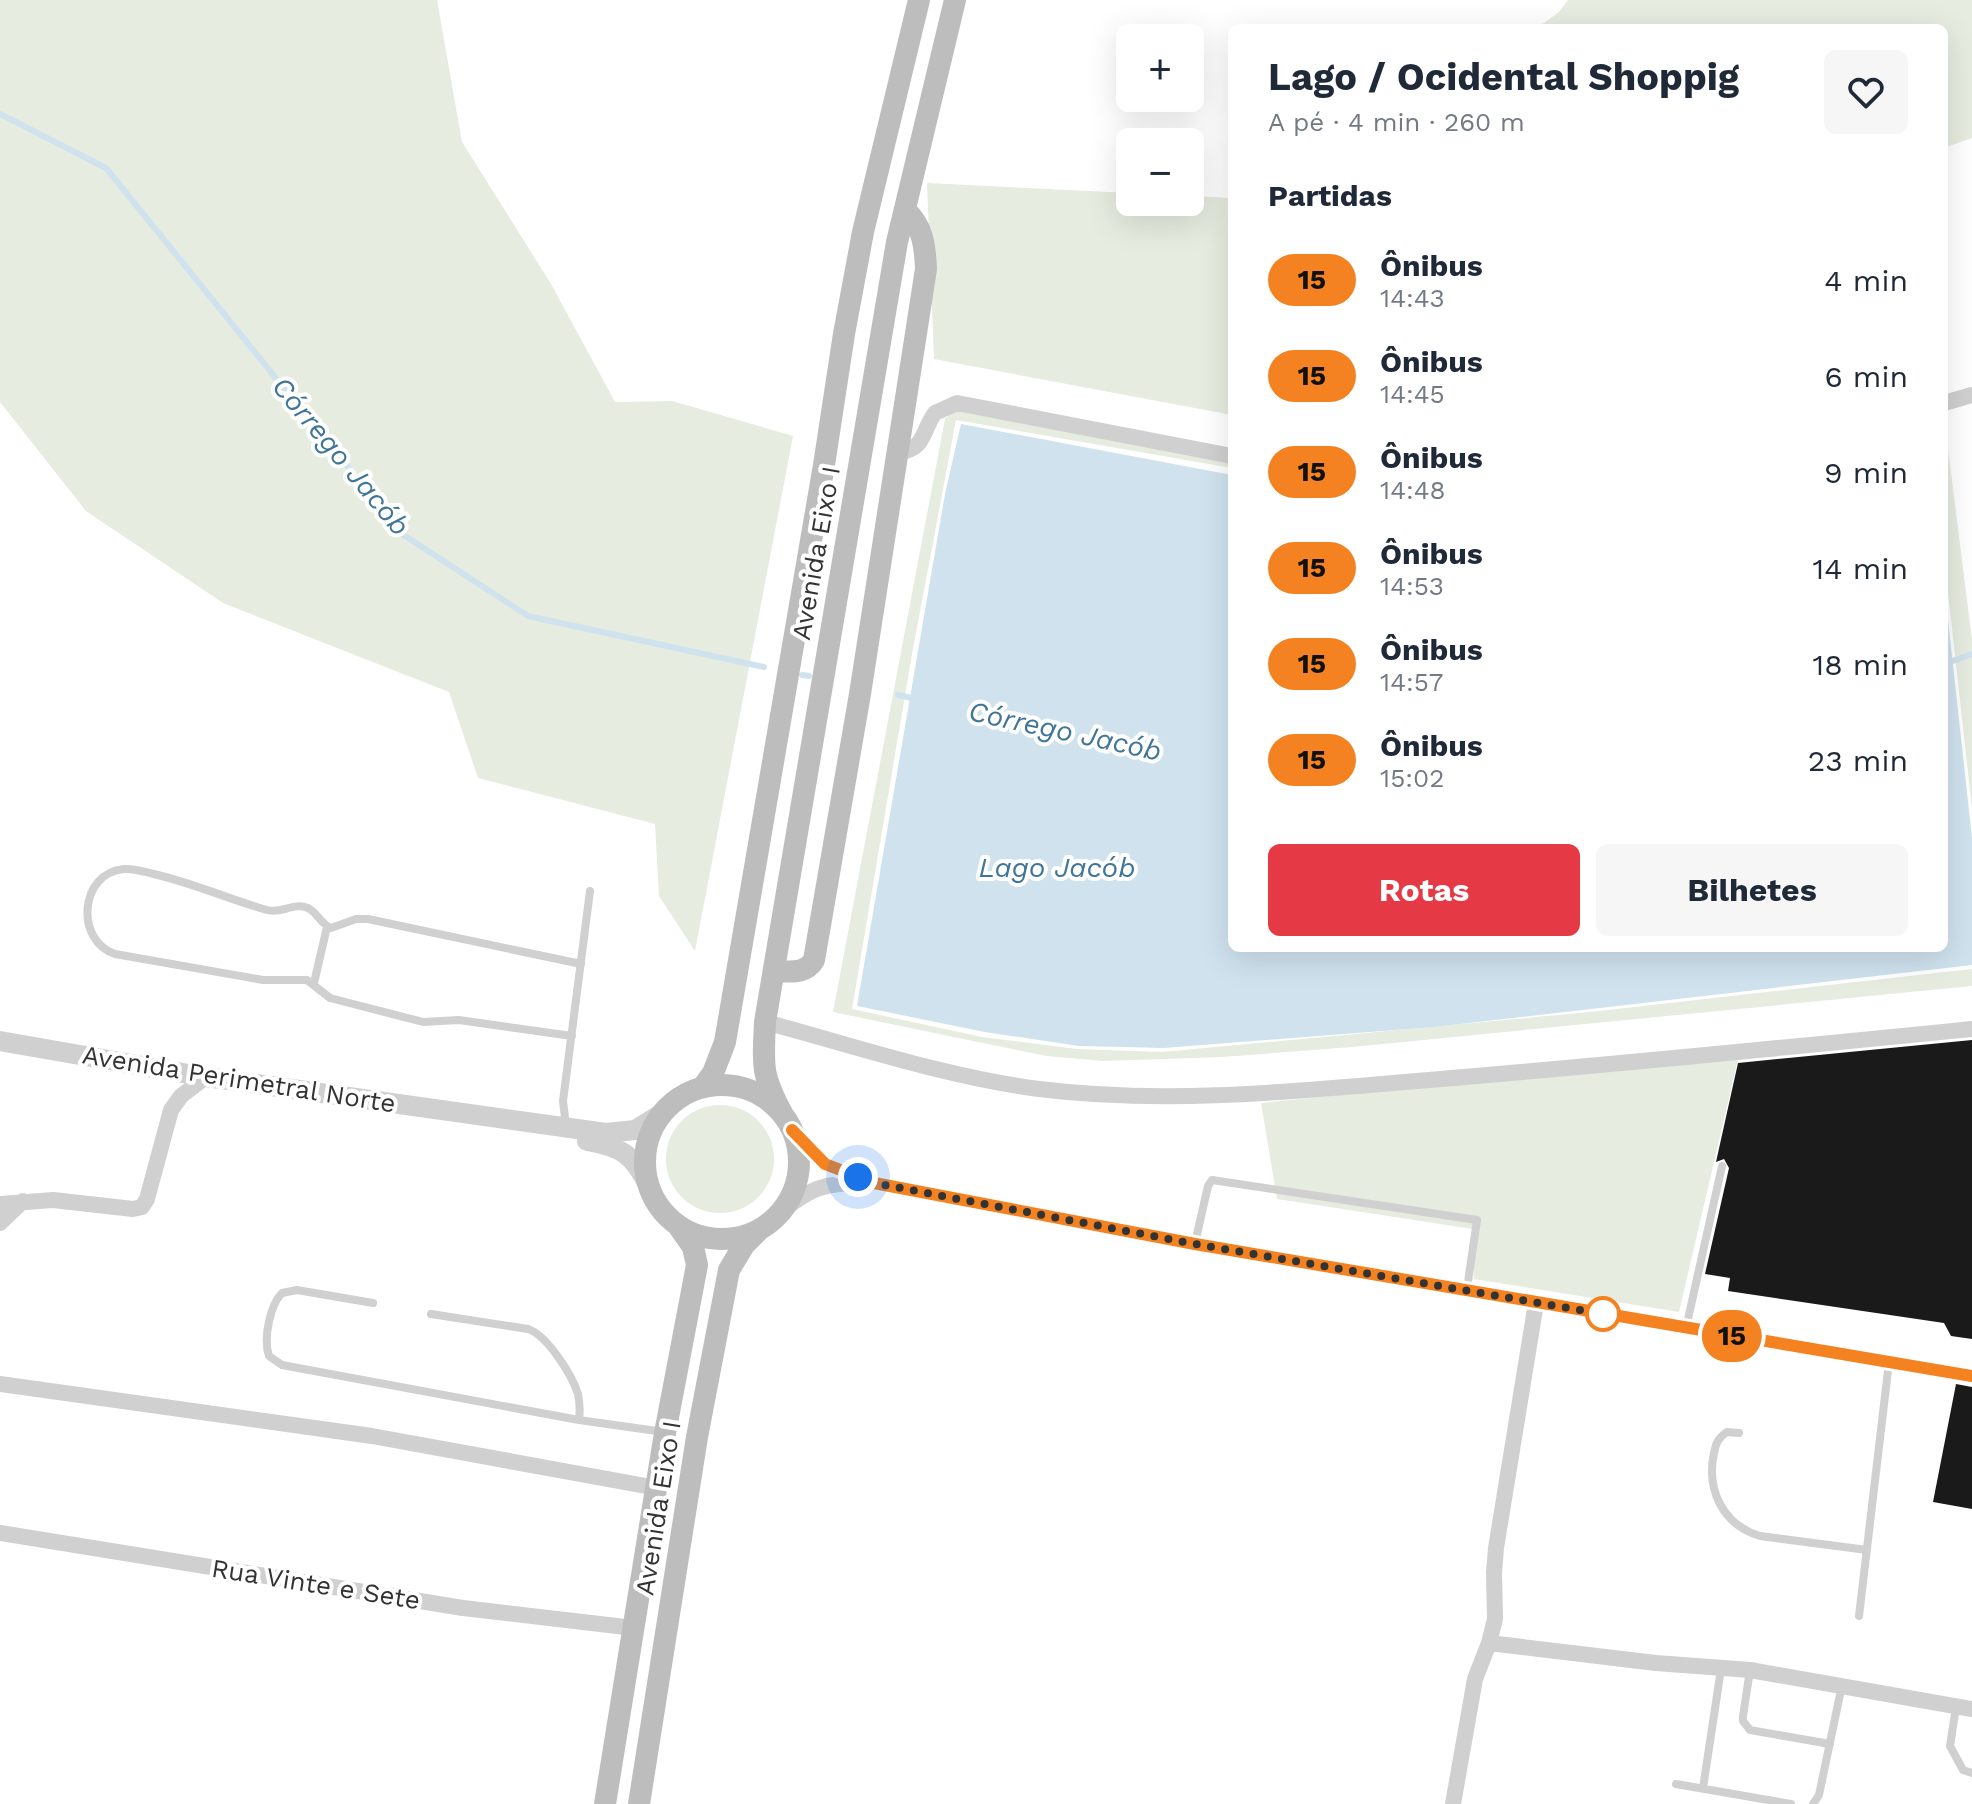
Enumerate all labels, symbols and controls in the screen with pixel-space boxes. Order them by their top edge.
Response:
map controls [1116,24,1204,216]
button: + [1116,24,1204,112]
button: heart [1824,50,1908,134]
text: Lago / Ocidental Shoppig [1268,55,1739,99]
text: A pé · 4 min · 260 m [1268,107,1525,137]
button: − [1116,128,1204,216]
text: Partidas [1268,178,1392,213]
text: Ônibus [1380,248,1483,283]
text: 15 [1298,263,1326,296]
text: 4 min [1824,263,1908,298]
text: 14:43 [1380,283,1445,313]
text: Ônibus [1380,344,1483,379]
text: 15 [1298,359,1326,392]
text: 6 min [1824,359,1908,394]
water label: Córrego Jacób [265,370,417,542]
text: 14:45 [1380,379,1445,409]
text: Ônibus [1380,440,1483,475]
text: 15 [1298,455,1326,488]
text: 9 min [1824,455,1908,490]
street label: Avenida Eixo I [786,464,846,642]
text: 14:48 [1380,475,1446,505]
text: Ônibus [1380,536,1483,571]
text: 15 [1298,551,1326,584]
text: 14 min [1813,551,1908,586]
text: 14:53 [1380,571,1444,601]
text: Ônibus [1380,632,1483,667]
text: 15 [1298,647,1326,680]
text: 18 min [1812,647,1908,682]
text: 14:57 [1380,667,1443,697]
water label: Córrego Jacób [965,694,1165,768]
text: Ônibus [1380,728,1483,763]
text: 15 [1298,743,1326,776]
text: 23 min [1808,743,1908,778]
text: 15:02 [1380,763,1444,793]
button: Rotas [1268,844,1580,936]
button: Bilhetes [1596,844,1908,936]
water label: Lago Jacób [979,851,1135,884]
street label: Avenida Perimetral Norte [80,1039,398,1119]
your location [838,1157,878,1197]
unlabelled marker [1586,1297,1620,1331]
line badge: 15 [1696,1310,1768,1362]
text: 15 [1718,1319,1746,1352]
street label: Avenida Eixo I [629,1419,687,1597]
street label: Rua Vinte e Sete [210,1553,422,1615]

